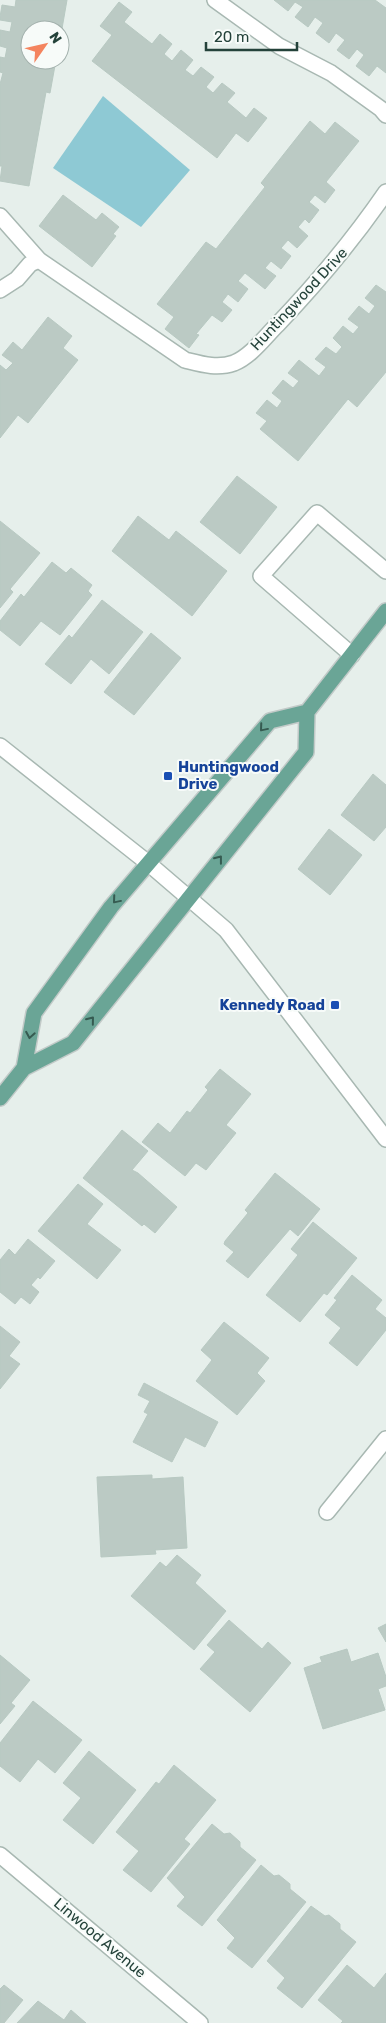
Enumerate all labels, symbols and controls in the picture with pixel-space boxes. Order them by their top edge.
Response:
north arrow [20,20,70,70]
scale bar [206,20,297,52]
text: 20 m [214,28,249,46]
text: N [45,29,65,47]
street label: Huntingwood Drive [247,244,351,354]
one-way arrow [260,723,269,732]
place label: Huntingwood Drive [178,758,279,793]
marker: Huntingwood Drive [162,770,174,782]
one-way arrow [214,856,222,865]
one-way arrow [113,895,122,904]
place label: Kennedy Road [219,996,325,1014]
marker: Kennedy Road [329,999,341,1011]
one-way arrow [85,1017,94,1026]
one-way arrow [25,1031,35,1040]
street label: Linwood Avenue [50,1894,150,1982]

